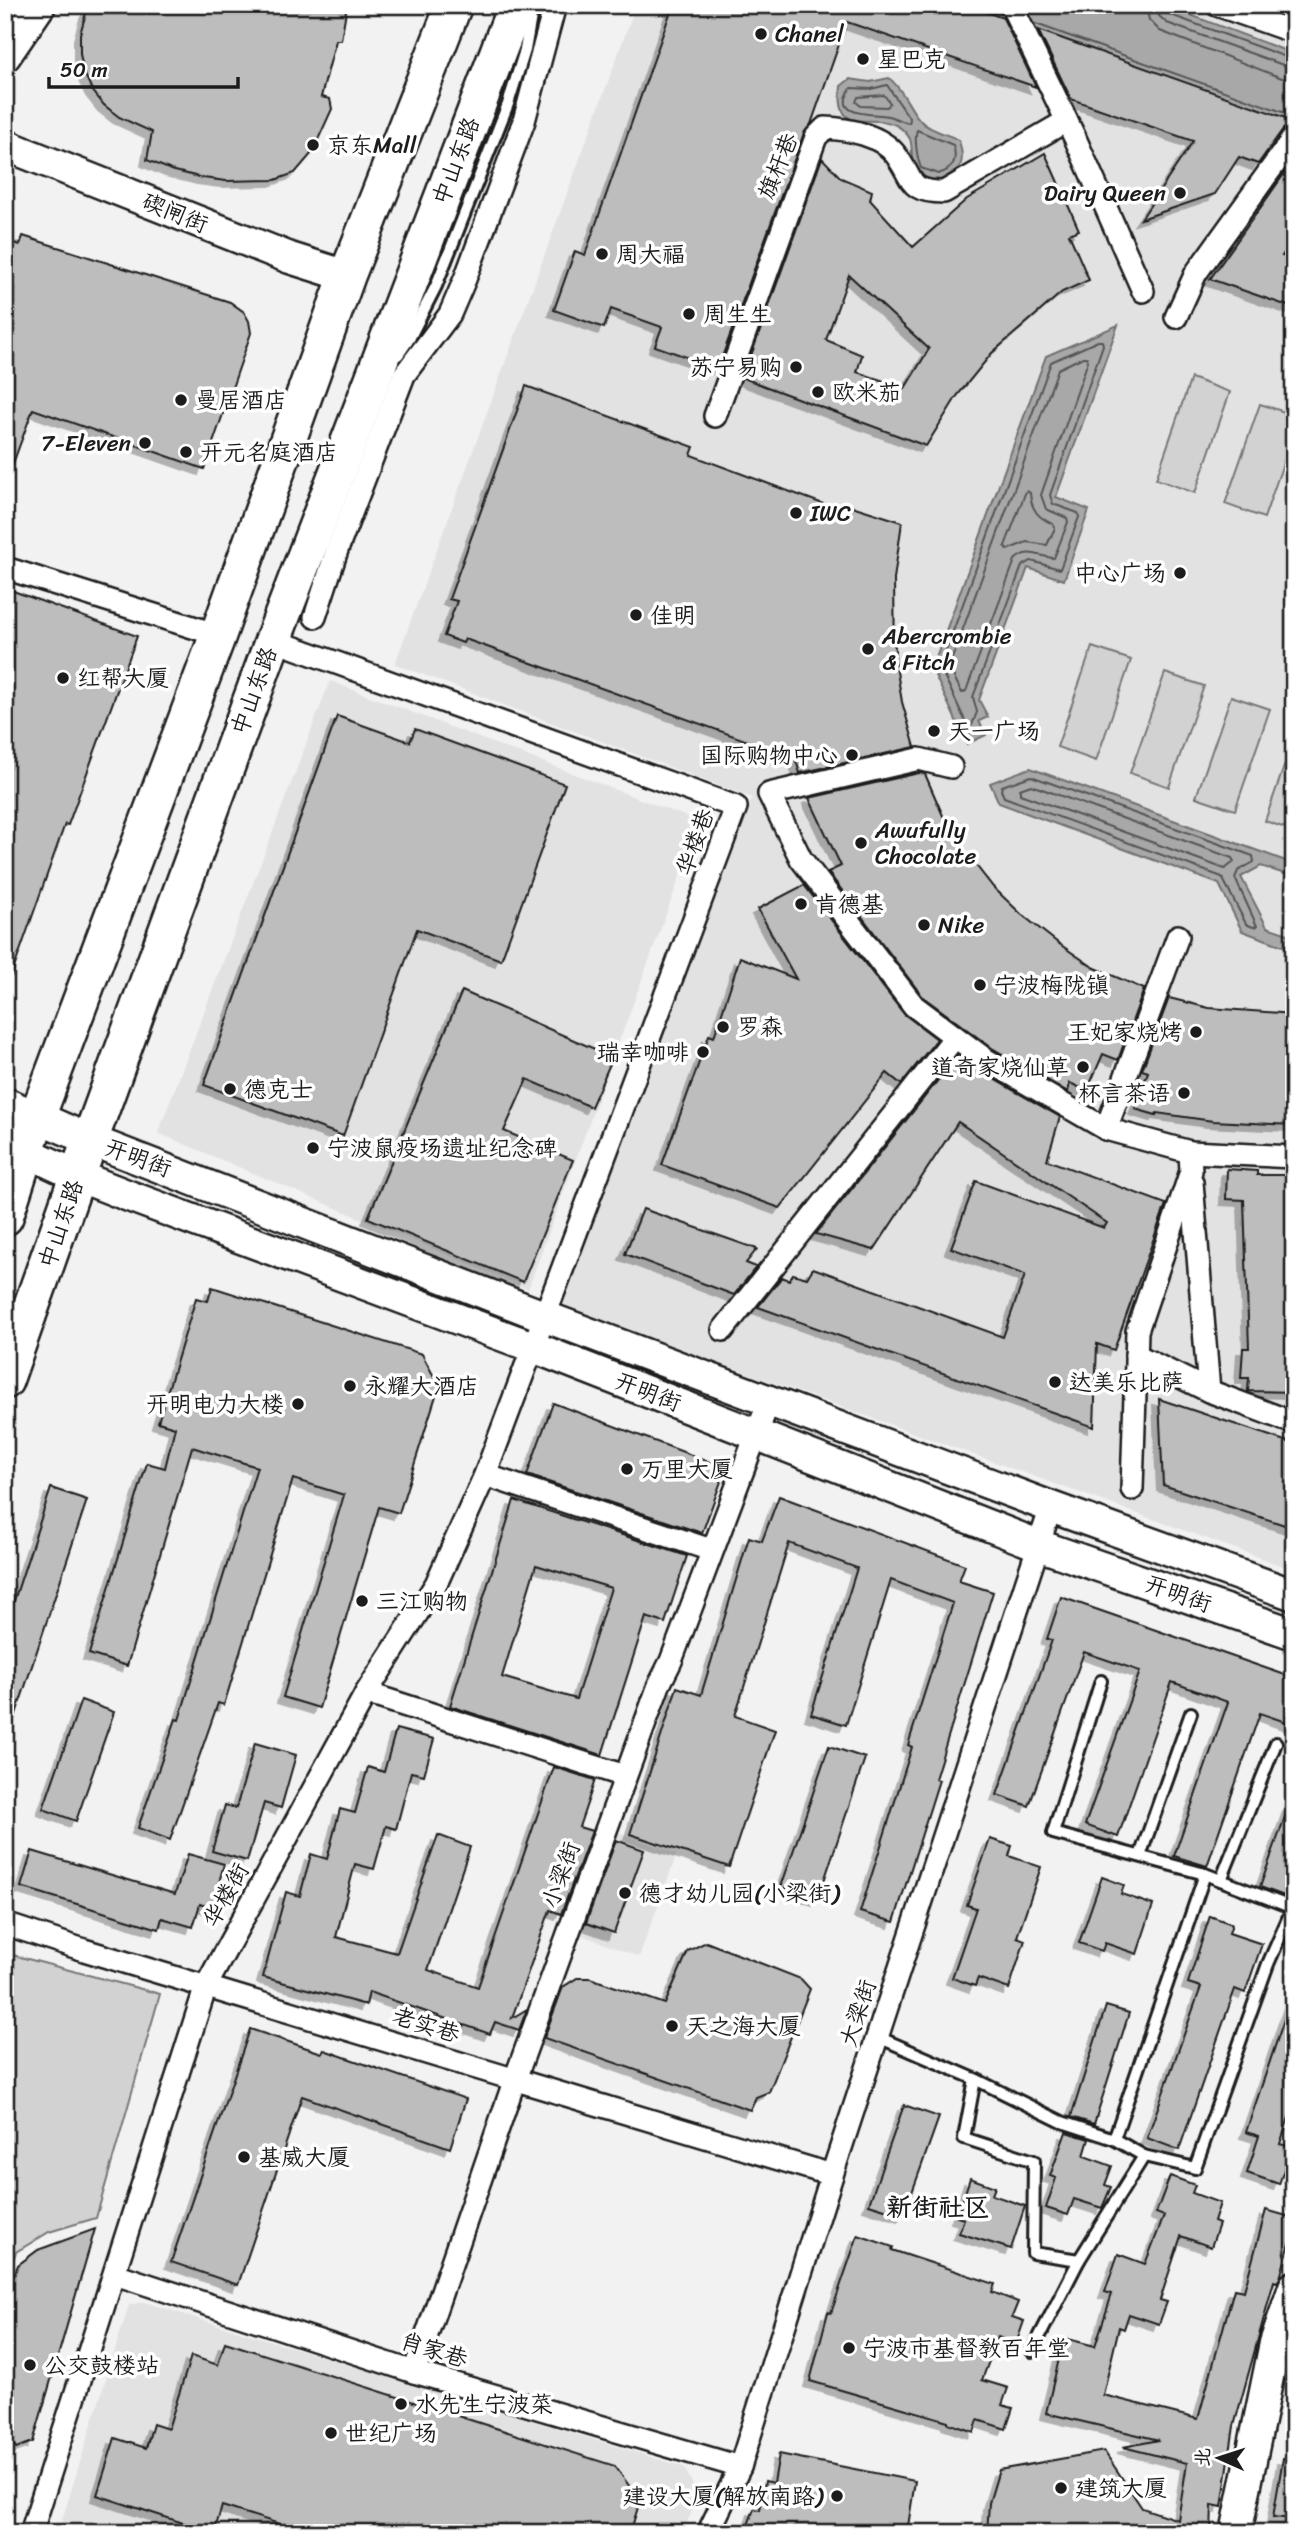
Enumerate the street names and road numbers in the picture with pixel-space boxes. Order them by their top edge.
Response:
street label: 中山东路 [420,111,492,211]
street label: 旗杆巷 [746,125,810,206]
street label: 碶闸街 [135,181,215,245]
street label: 中山东路 [219,641,289,741]
street label: 华楼巷 [664,802,726,881]
street label: 开明街 [99,1127,177,1189]
street label: 中山东路 [27,1174,95,1274]
street label: 开明街 [608,1360,688,1424]
street label: 开明街 [1139,1563,1217,1625]
street label: 小梁街 [530,1836,592,1914]
street label: 华楼街 [191,1855,261,1935]
street label: 大梁街 [828,1974,888,2052]
street label: 老实巷 [387,1995,466,2055]
street label: 肖家巷 [395,2320,474,2380]

